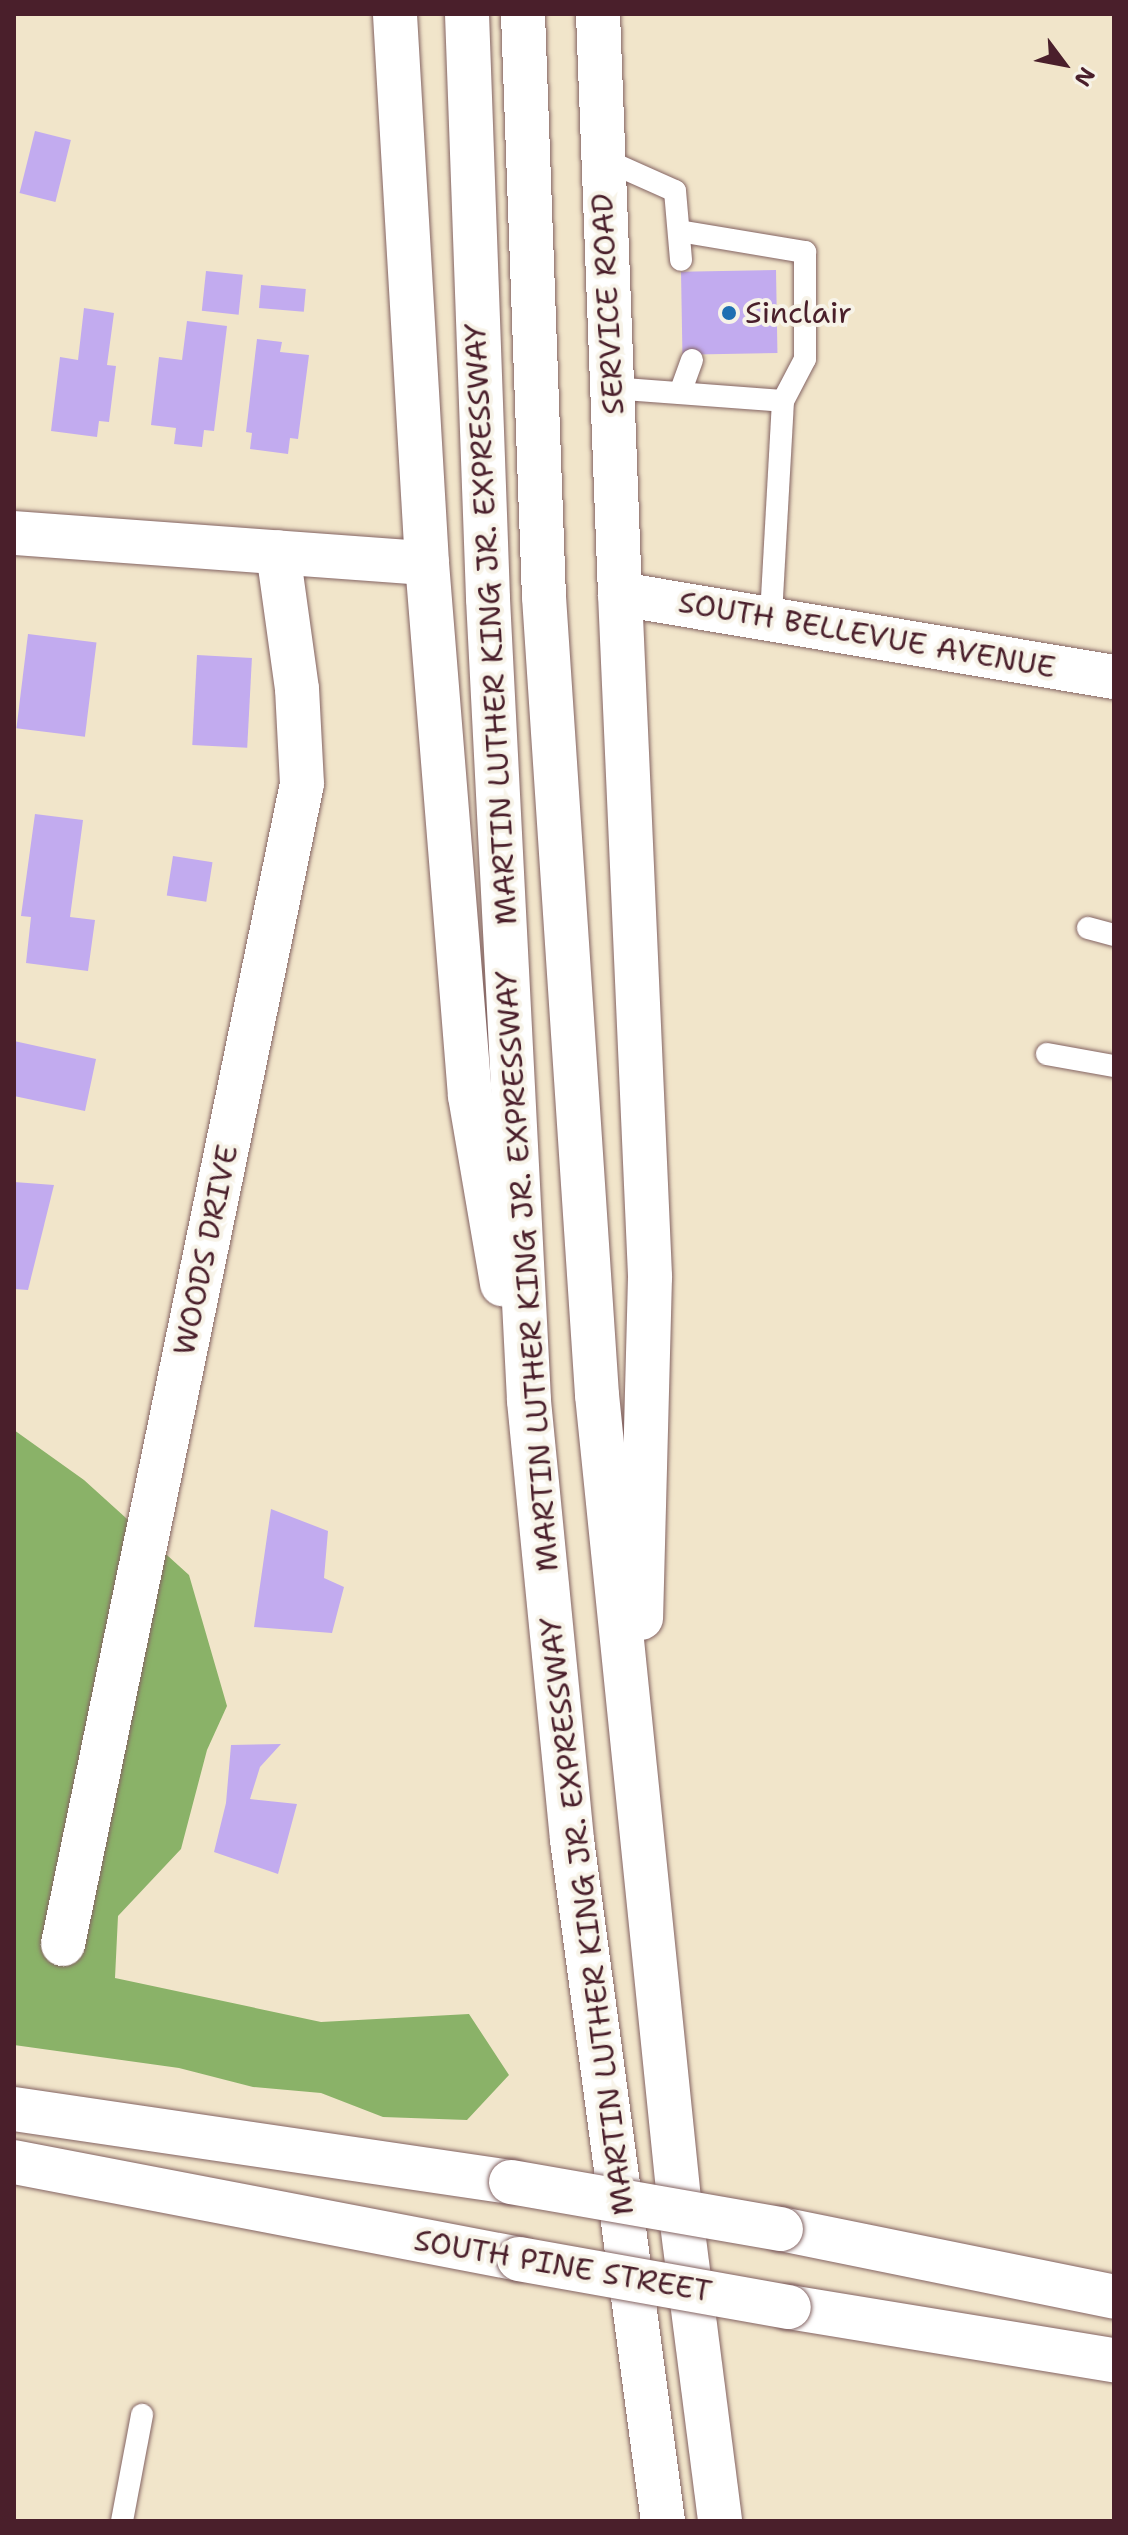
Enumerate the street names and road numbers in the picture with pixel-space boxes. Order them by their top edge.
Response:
street label: SERVICE ROAD [584,192,632,416]
street label: MARTIN LUTHER KING JR. EXPRESSWAY [457,322,525,926]
street label: SOUTH BELLEVUE AVENUE [676,584,1058,686]
street label: MARTIN LUTHER KING JR. EXPRESSWAY [488,969,566,1573]
street label: WOODS DRIVE [166,1141,246,1359]
street label: MARTIN LUTHER KING JR. EXPRESSWAY [532,1615,642,2217]
street label: SOUTH PINE STREET [411,2222,715,2310]

